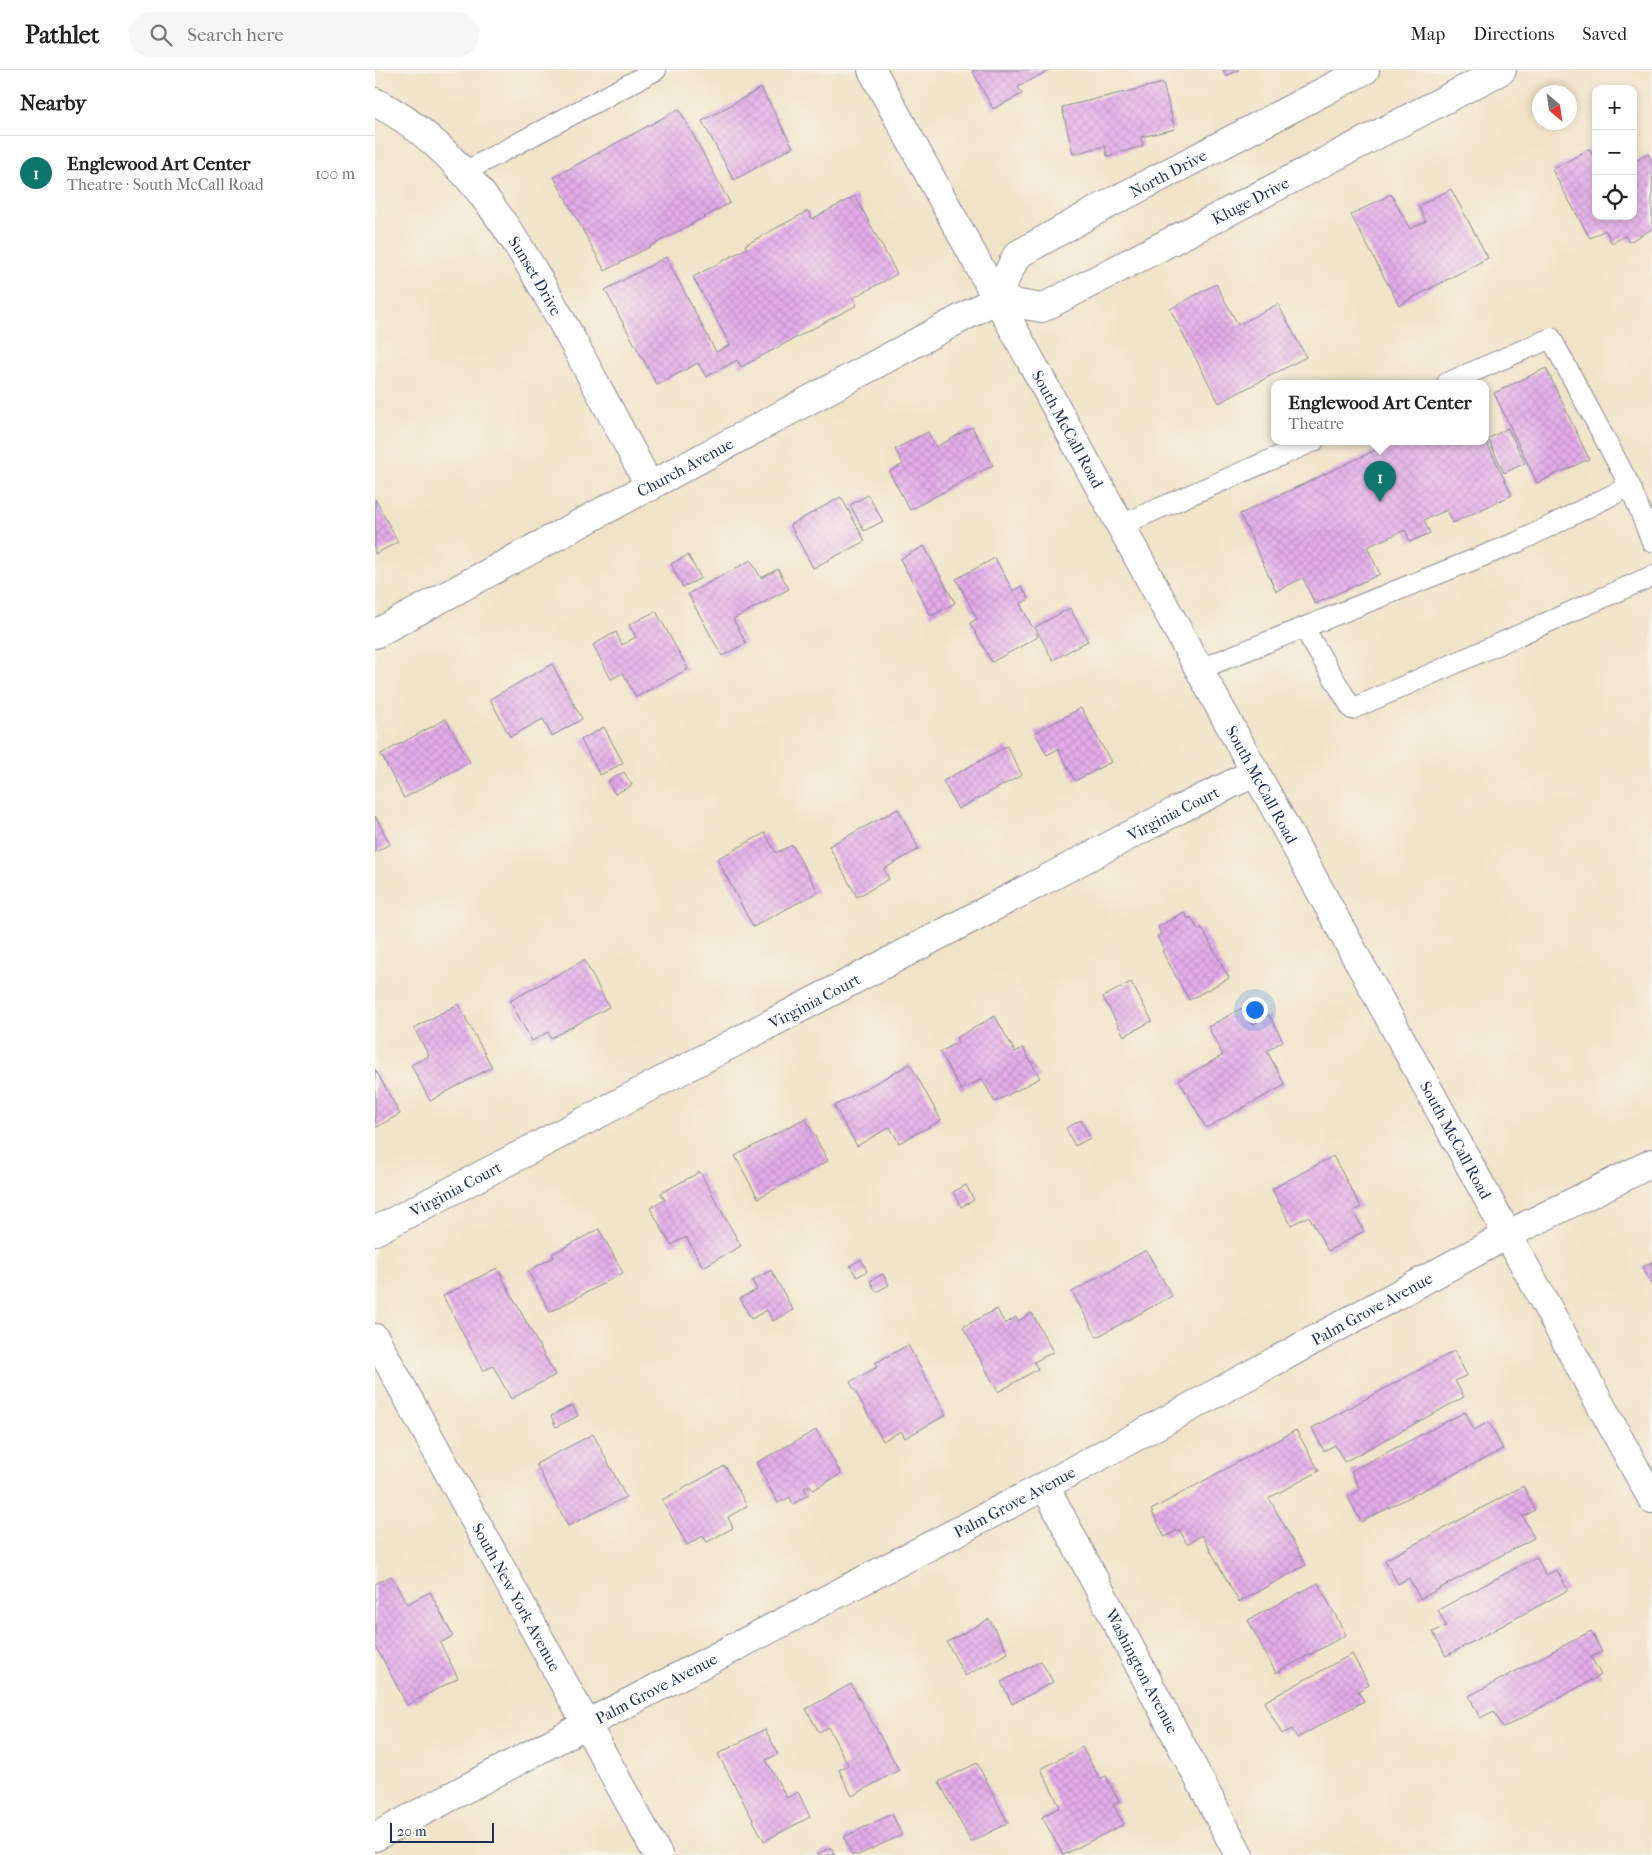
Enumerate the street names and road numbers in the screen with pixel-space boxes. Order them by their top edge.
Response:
street label: North Drive [1127,145,1210,201]
street label: Kluge Drive [1209,173,1292,229]
street label: Sunset Drive [505,233,566,319]
street label: South McCall Road [1028,367,1107,492]
street label: Church Avenue [634,434,737,501]
street label: South McCall Road [1222,723,1301,847]
street label: Virginia Court [1123,782,1223,845]
street label: Virginia Court [765,969,864,1033]
street label: South McCall Road [1416,1078,1495,1203]
street label: Virginia Court [406,1157,505,1221]
street label: Palm Grove Avenue [1308,1269,1436,1350]
street label: Palm Grove Avenue [951,1462,1079,1542]
street label: South New York Avenue [468,1520,564,1674]
street label: Washington Avenue [1101,1605,1182,1737]
street label: Palm Grove Avenue [592,1649,720,1728]

